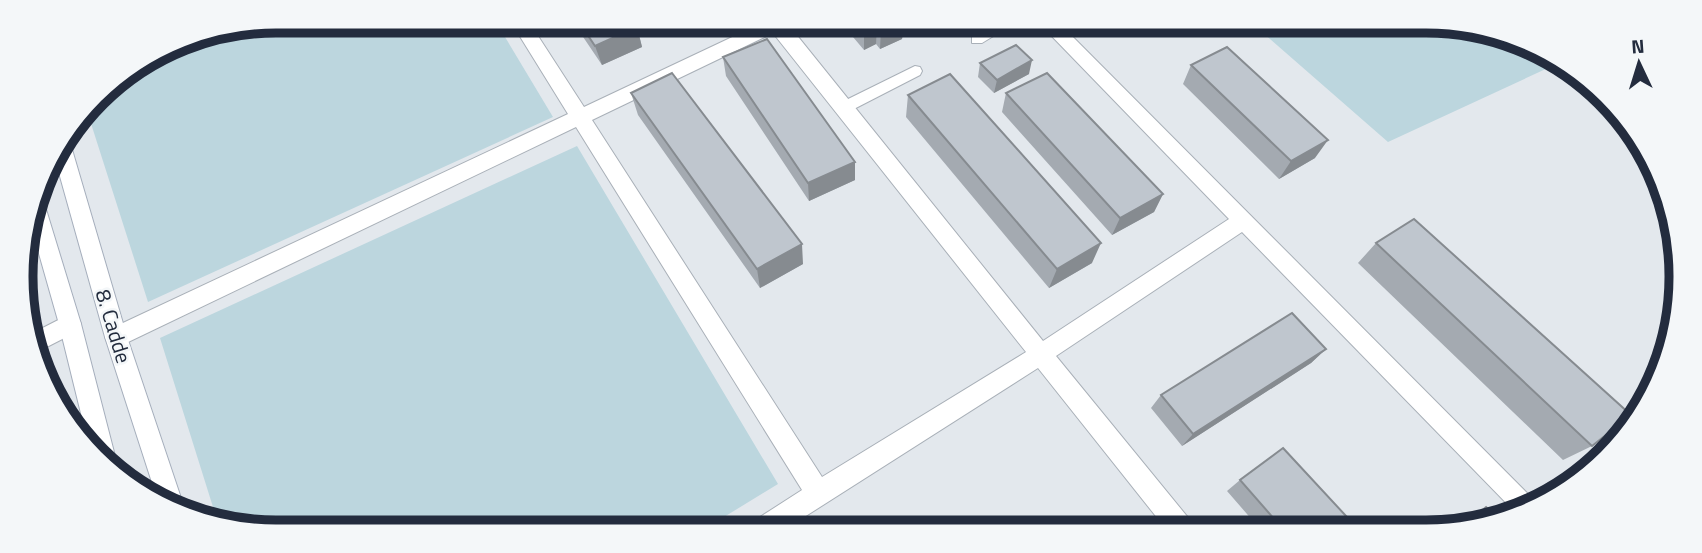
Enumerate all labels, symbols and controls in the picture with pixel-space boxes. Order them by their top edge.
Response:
north arrow [1604,28,1674,98]
text: N [1630,31,1645,60]
street label: 8. Cadde [88,285,140,367]

